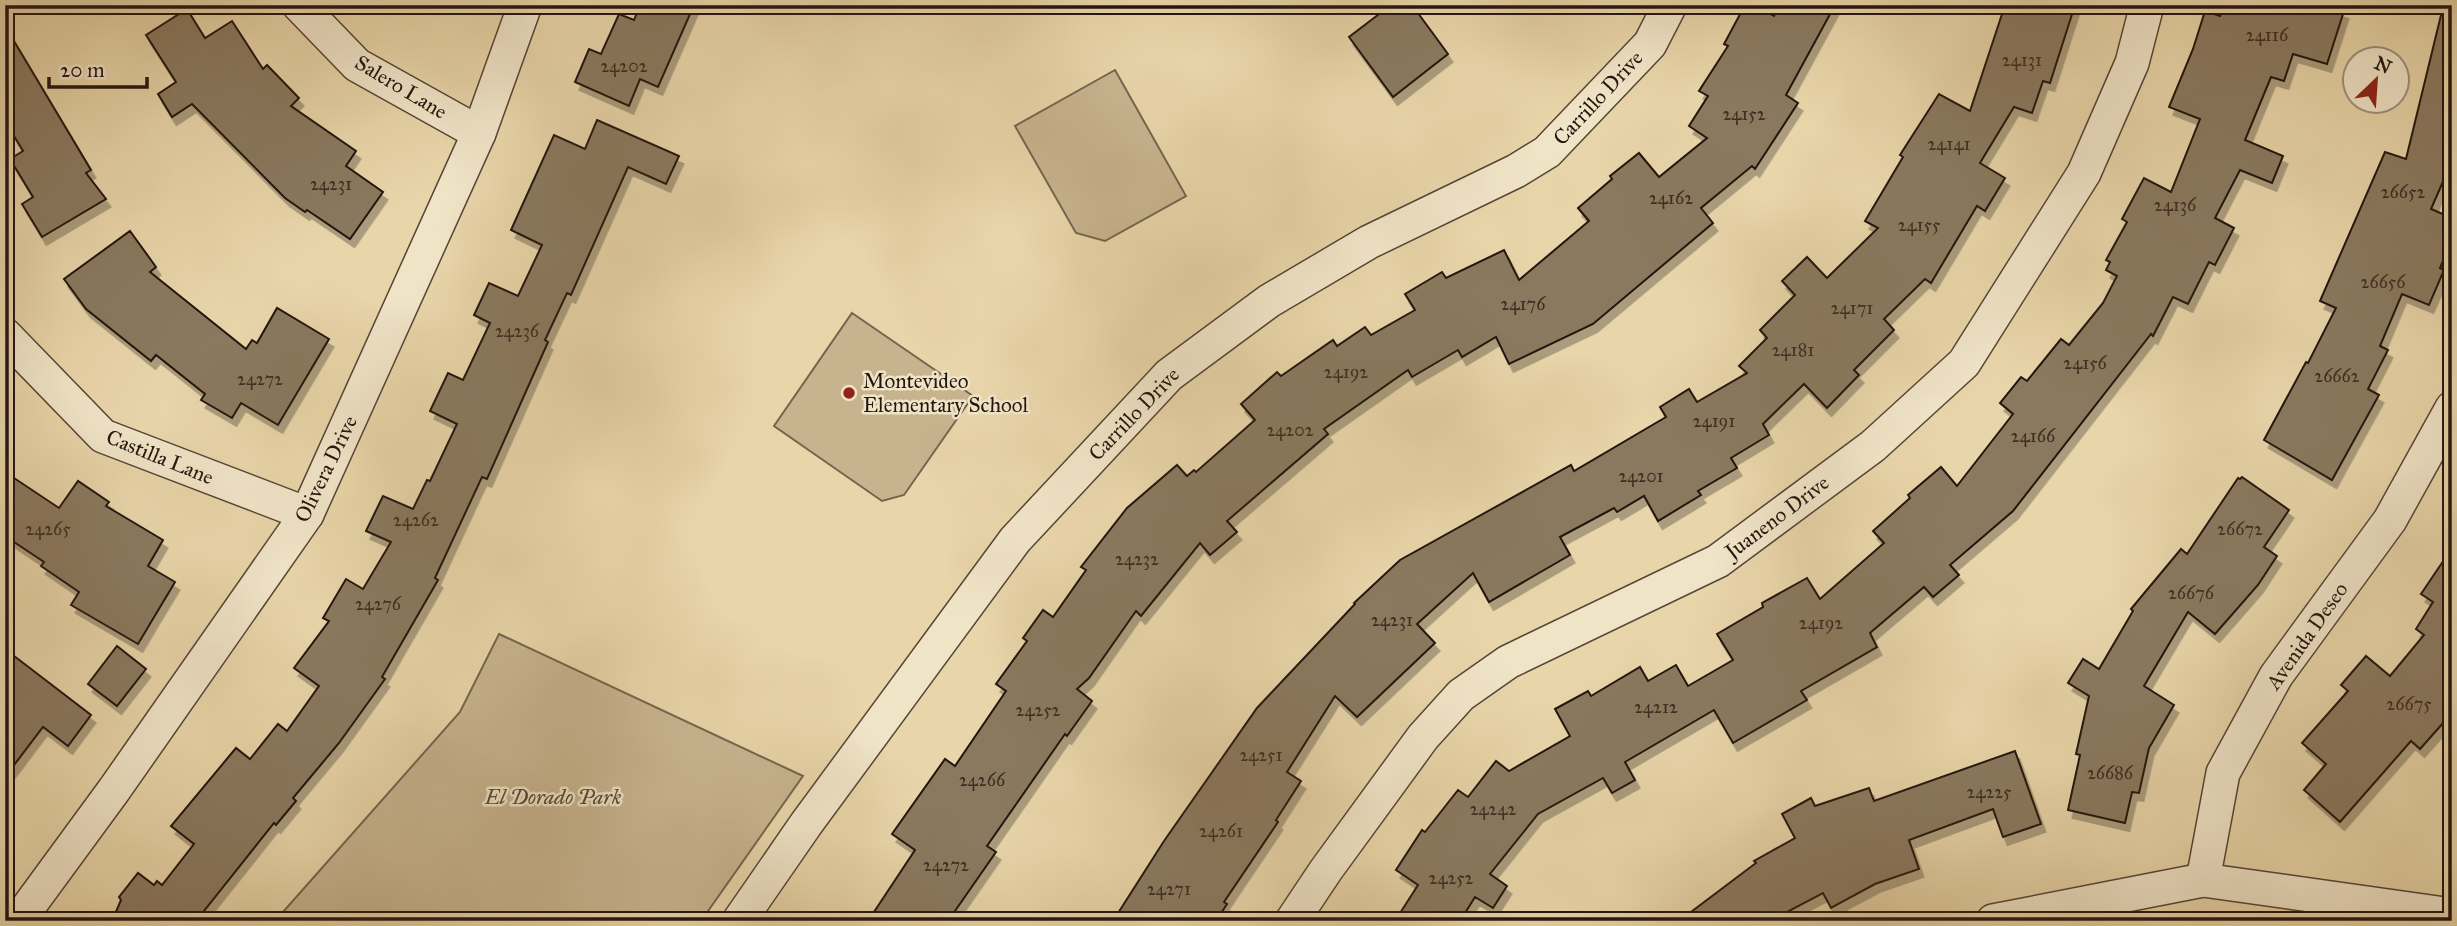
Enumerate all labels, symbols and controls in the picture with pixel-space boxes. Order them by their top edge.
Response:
house number: 24116 [2246,24,2289,46]
street label: Carrillo Drive [1548,45,1649,151]
scale bar [49,46,147,90]
north arrow [2342,46,2412,116]
street label: Salero Lane [350,49,452,125]
house number: 24131 [2002,49,2042,71]
text: N [2371,51,2395,79]
house number: 24202 [600,55,648,77]
text: 20 m [60,57,105,83]
house number: 24152 [1722,103,1766,125]
house number: 24141 [1927,133,1971,155]
house number: 24231 [310,173,352,195]
house number: 26652 [2381,181,2425,203]
house number: 24162 [1649,187,1693,209]
house number: 24136 [2154,194,2197,216]
house number: 24155 [1898,214,1941,236]
house number: 26656 [2361,271,2406,293]
house number: 24176 [1501,293,1546,315]
house number: 24171 [1831,297,1873,319]
house number: 24236 [495,320,540,342]
house number: 24181 [1772,339,1814,361]
house number: 24156 [2063,352,2108,374]
house number: 24192 [1324,361,1368,383]
street label: Carrillo Drive [1083,362,1185,466]
house number: 26662 [2314,365,2360,387]
house number: 24272 [237,368,283,390]
place label: Montevideo Elementary School [863,368,1028,418]
marker: Montevideo Elementary School [841,385,857,401]
house number: 24191 [1693,410,1735,432]
street label: Olivera Drive [289,411,363,527]
house number: 24202 [1266,419,1314,441]
street label: Castilla Lane [103,424,218,490]
house number: 24166 [2011,425,2056,447]
house number: 24201 [1618,465,1664,487]
street label: Juaneno Drive [1718,469,1834,566]
house number: 24262 [393,509,439,531]
house number: 24265 [25,518,71,540]
house number: 26672 [2217,518,2263,540]
house number: 24232 [1115,548,1159,570]
street label: Avenida Deseo [2260,577,2354,696]
house number: 26676 [2168,582,2215,604]
house number: 24276 [355,593,402,615]
house number: 24231 [1371,609,1413,631]
house number: 24192 [1799,612,1843,634]
house number: 26675 [2386,693,2432,715]
house number: 24212 [1634,696,1678,718]
house number: 24252 [1016,699,1061,721]
house number: 24251 [1239,744,1283,766]
house number: 26686 [2087,762,2134,784]
house number: 24266 [959,769,1006,791]
house number: 24225 [1967,781,2012,803]
park label: El Dorado Park [484,784,622,810]
house number: 24242 [1470,798,1516,820]
house number: 24261 [1199,820,1243,842]
house number: 24272 [923,854,969,876]
house number: 24252 [1429,867,1474,889]
house number: 24271 [1147,878,1191,900]

